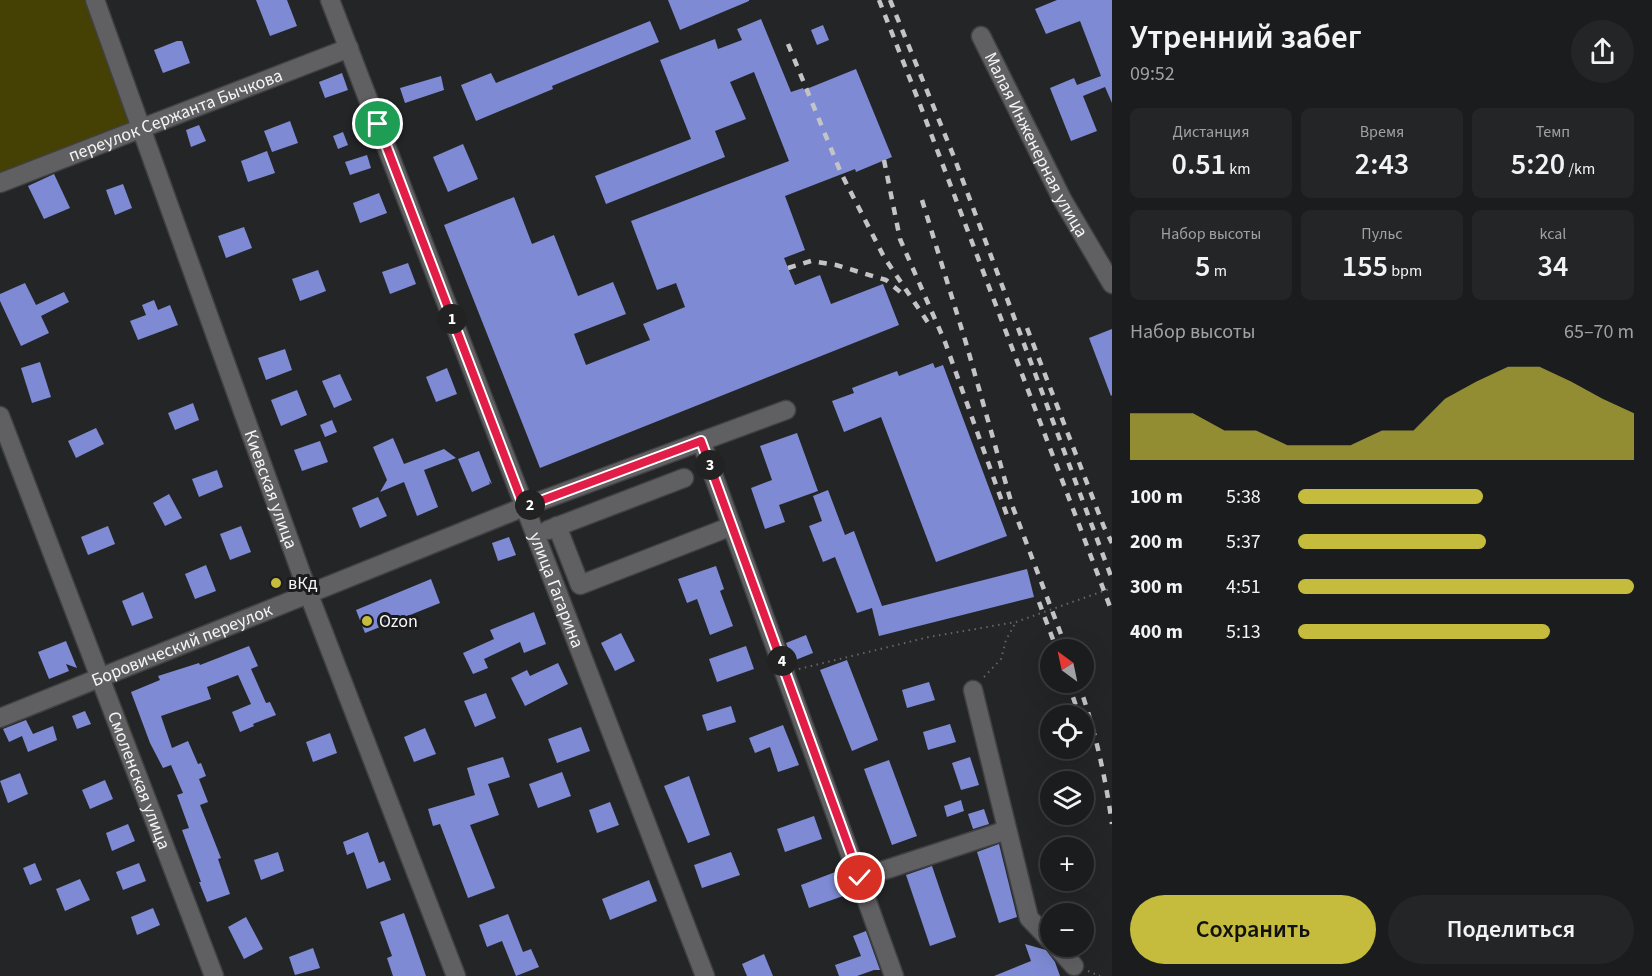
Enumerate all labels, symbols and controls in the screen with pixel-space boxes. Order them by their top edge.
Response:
text: Утренний забег [1130,14,1362,61]
button: share [1571,20,1634,83]
street label: Малая Инженерная улица [978,48,1094,242]
text: 09:52 [1130,60,1175,88]
street label: переулок Сержанта Бычкова [65,63,286,168]
pin [352,98,403,149]
icon: arrive [361,107,394,140]
text: Дистанция [1173,121,1249,143]
text: Время [1360,121,1404,143]
text: Темп [1536,121,1570,143]
text: 0.51 [1172,143,1226,186]
text: 2:43 [1355,143,1409,186]
text: 5:20 [1511,143,1565,186]
text: km [1226,158,1250,180]
text: /km [1565,158,1595,180]
text: Набор высоты [1161,223,1261,245]
text: Пульс [1361,223,1403,245]
text: kcal [1540,223,1566,245]
text: 5 [1195,245,1210,288]
text: 155 [1342,245,1388,288]
text: 34 [1538,245,1568,288]
text: m [1210,260,1227,282]
text: bpm [1388,260,1422,282]
pin: 1 [437,304,467,334]
text: 1 [448,308,456,330]
text: Набор высоты [1130,318,1255,346]
text: 65–70 m [1564,318,1634,346]
street label: Киевская улица [238,427,303,552]
pin: 3 [695,450,725,480]
text: 3 [706,454,714,476]
text: 100 m [1130,483,1183,511]
text: 5:38 [1226,483,1261,511]
pin: 2 [515,490,545,520]
text: 2 [526,494,534,516]
street label: улица Гагарина [523,528,590,652]
text: 200 m [1130,528,1183,556]
text: 5:37 [1226,528,1261,556]
place label: вКд [288,571,318,596]
text: 300 m [1130,573,1183,601]
text: 4:51 [1226,573,1261,601]
marker: вКд [269,576,283,590]
street label: Боровический переулок [88,598,276,693]
place label: Ozon [379,609,418,634]
marker: Ozon [360,614,374,628]
text: 400 m [1130,618,1183,646]
text: 5:13 [1226,618,1261,646]
north arrow [1040,639,1094,693]
map controls [1040,639,1094,957]
pin: 4 [767,646,797,676]
text: 4 [778,650,786,672]
button: locate [1040,705,1094,759]
street label: Смоленская улица [101,708,177,853]
button: layers [1040,771,1094,825]
button: + [1040,837,1094,891]
pin [834,852,885,903]
icon: check [843,861,876,894]
button: Сохранить [1130,895,1376,964]
button: Поделиться [1388,895,1634,964]
button: − [1040,903,1094,957]

